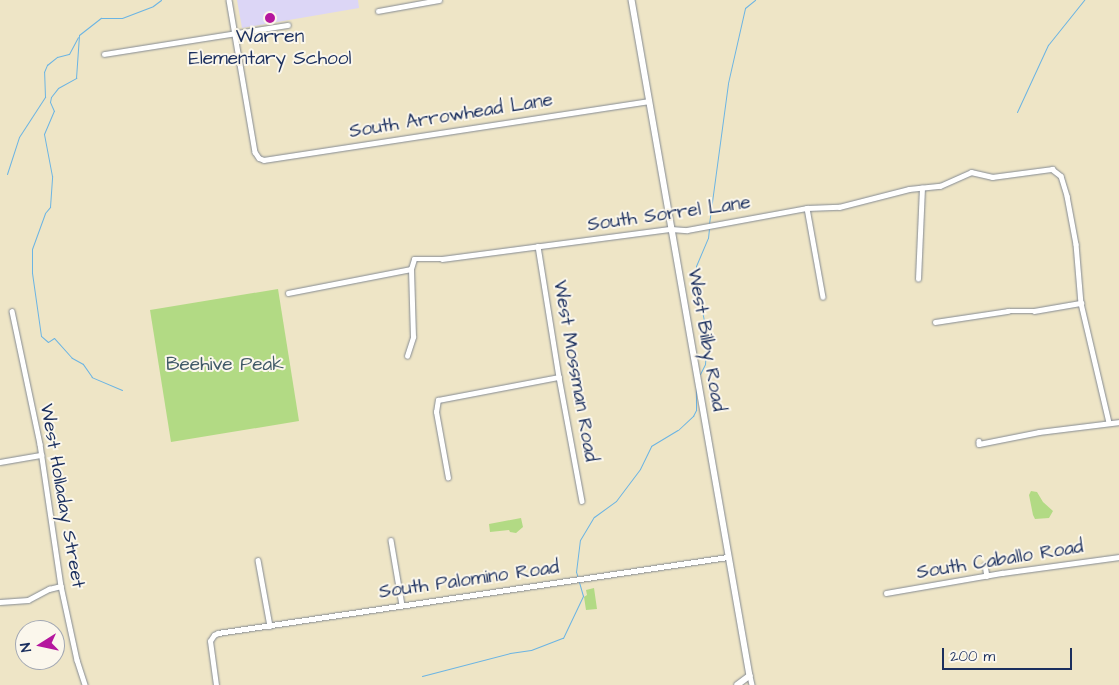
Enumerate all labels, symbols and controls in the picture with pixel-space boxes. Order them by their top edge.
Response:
marker: Warren Elementary School [264,12,276,24]
place label: Warren Elementary School [189,26,351,70]
street label: South Arrowhead Lane [348,89,554,143]
street label: South Sorrel Lane [586,191,752,237]
street label: West Bilby Road [682,267,730,413]
street label: West Mossman Road [548,279,602,463]
park label: Beehive Peak [166,354,284,376]
street label: West Holladay Street [35,402,89,590]
street label: South Caballo Road [915,536,1085,584]
street label: South Palomino Road [377,556,561,604]
north arrow [15,620,65,670]
scale bar [944,638,1074,670]
text: N [16,641,37,653]
text: 200 m [950,646,995,667]

